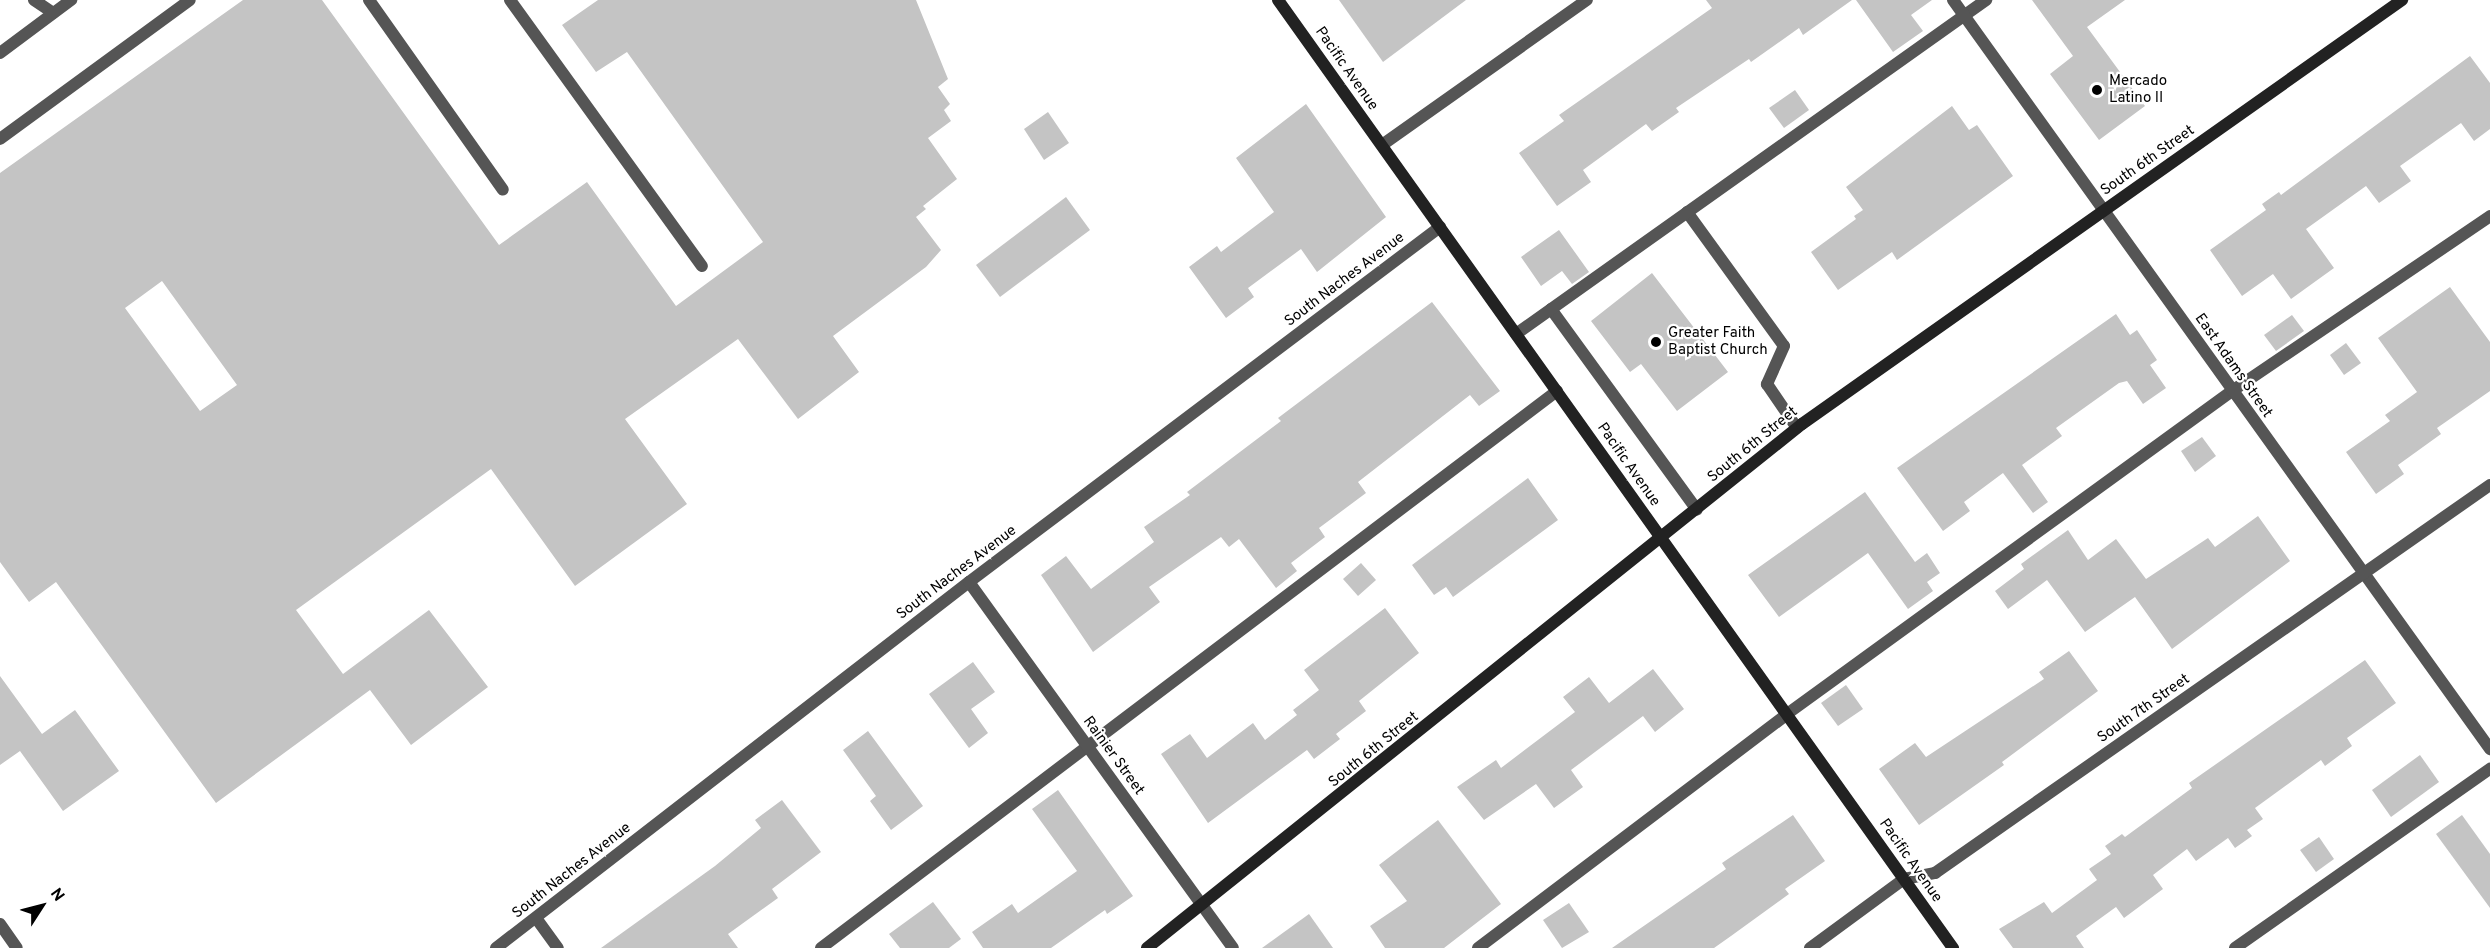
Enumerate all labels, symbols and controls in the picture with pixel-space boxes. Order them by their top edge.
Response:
street label: Pacific Avenue [1310,23,1382,115]
place label: Mercado Latino II [2109,72,2167,107]
marker: Mercado Latino II [2090,83,2104,97]
street label: South 6th Street [2098,122,2198,200]
street label: South Naches Avenue [1281,229,1409,331]
street label: East Adams Street [2190,310,2276,422]
place label: Greater Faith Baptist Church [1668,324,1768,359]
marker: Greater Faith Baptist Church [1649,335,1663,349]
street label: South 6th Street [1704,403,1802,487]
street label: Pacific Avenue [1592,419,1664,511]
street label: South Naches Avenue [893,522,1021,624]
street label: South 7th Street [2094,670,2194,748]
street label: South 6th Street [1325,708,1423,792]
street label: Rainier Street [1078,713,1148,799]
street label: Pacific Avenue [1874,815,1946,907]
street label: South Naches Avenue [509,819,635,923]
north arrow [12,876,72,936]
text: N [45,885,68,906]

